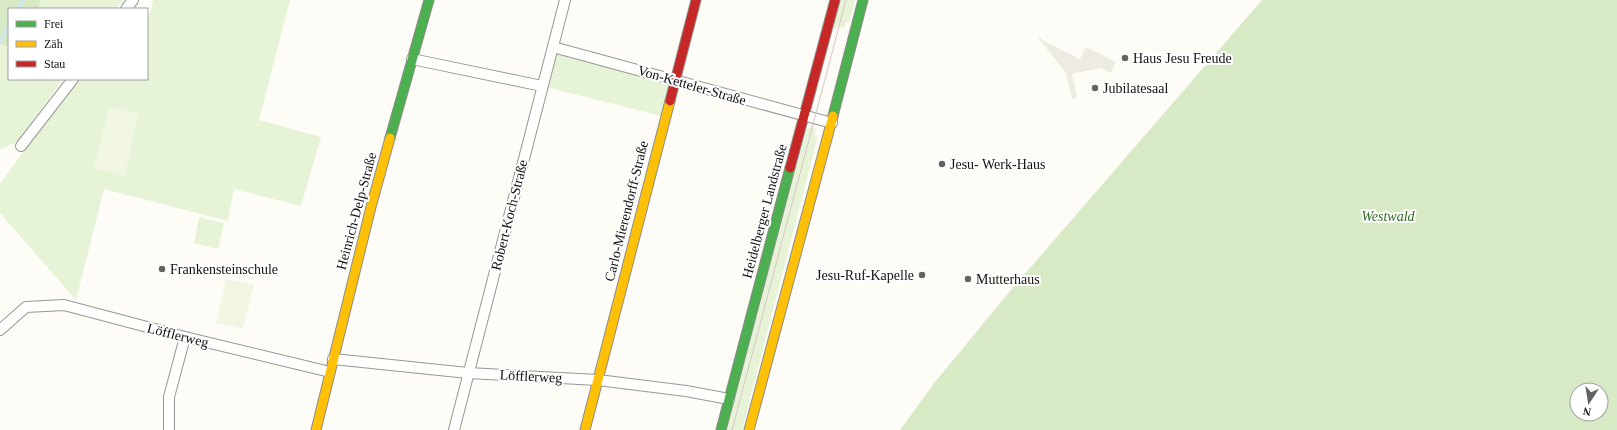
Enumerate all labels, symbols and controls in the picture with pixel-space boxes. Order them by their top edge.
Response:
legend [8,8,148,80]
text: Frei [44,17,64,31]
text: Zäh [44,37,63,51]
place label: Haus Jesu Freude [1133,51,1232,66]
marker: Haus Jesu Freude [1120,53,1130,63]
text: Stau [44,57,65,71]
street label: Von-Ketteler-Straße [636,63,748,108]
place label: Jubilatesaal [1103,81,1168,96]
marker: Jubilatesaal [1090,83,1100,93]
street label: Carlo-Mierendorff-Straße [602,139,651,283]
street label: Heidelberger Landstraße [739,142,790,280]
street label: Heinrich-Delp-Straße [334,151,379,272]
place label: Jesu- Werk-Haus [950,157,1045,172]
street label: Robert-Koch-Straße [488,158,530,272]
marker: Jesu- Werk-Haus [937,159,947,169]
park label: Westwald [1361,209,1416,224]
place label: Frankensteinschule [170,262,278,277]
marker: Frankensteinschule [157,264,167,274]
place label: Jesu-Ruf-Kapelle [816,268,914,283]
marker: Jesu-Ruf-Kapelle [917,270,927,280]
place label: Mutterhaus [976,272,1040,287]
marker: Mutterhaus [963,274,973,284]
street label: Löfflerweg [146,321,210,350]
street label: Löfflerweg [499,367,563,386]
north arrow [1569,382,1609,422]
text: N [1582,405,1592,418]

